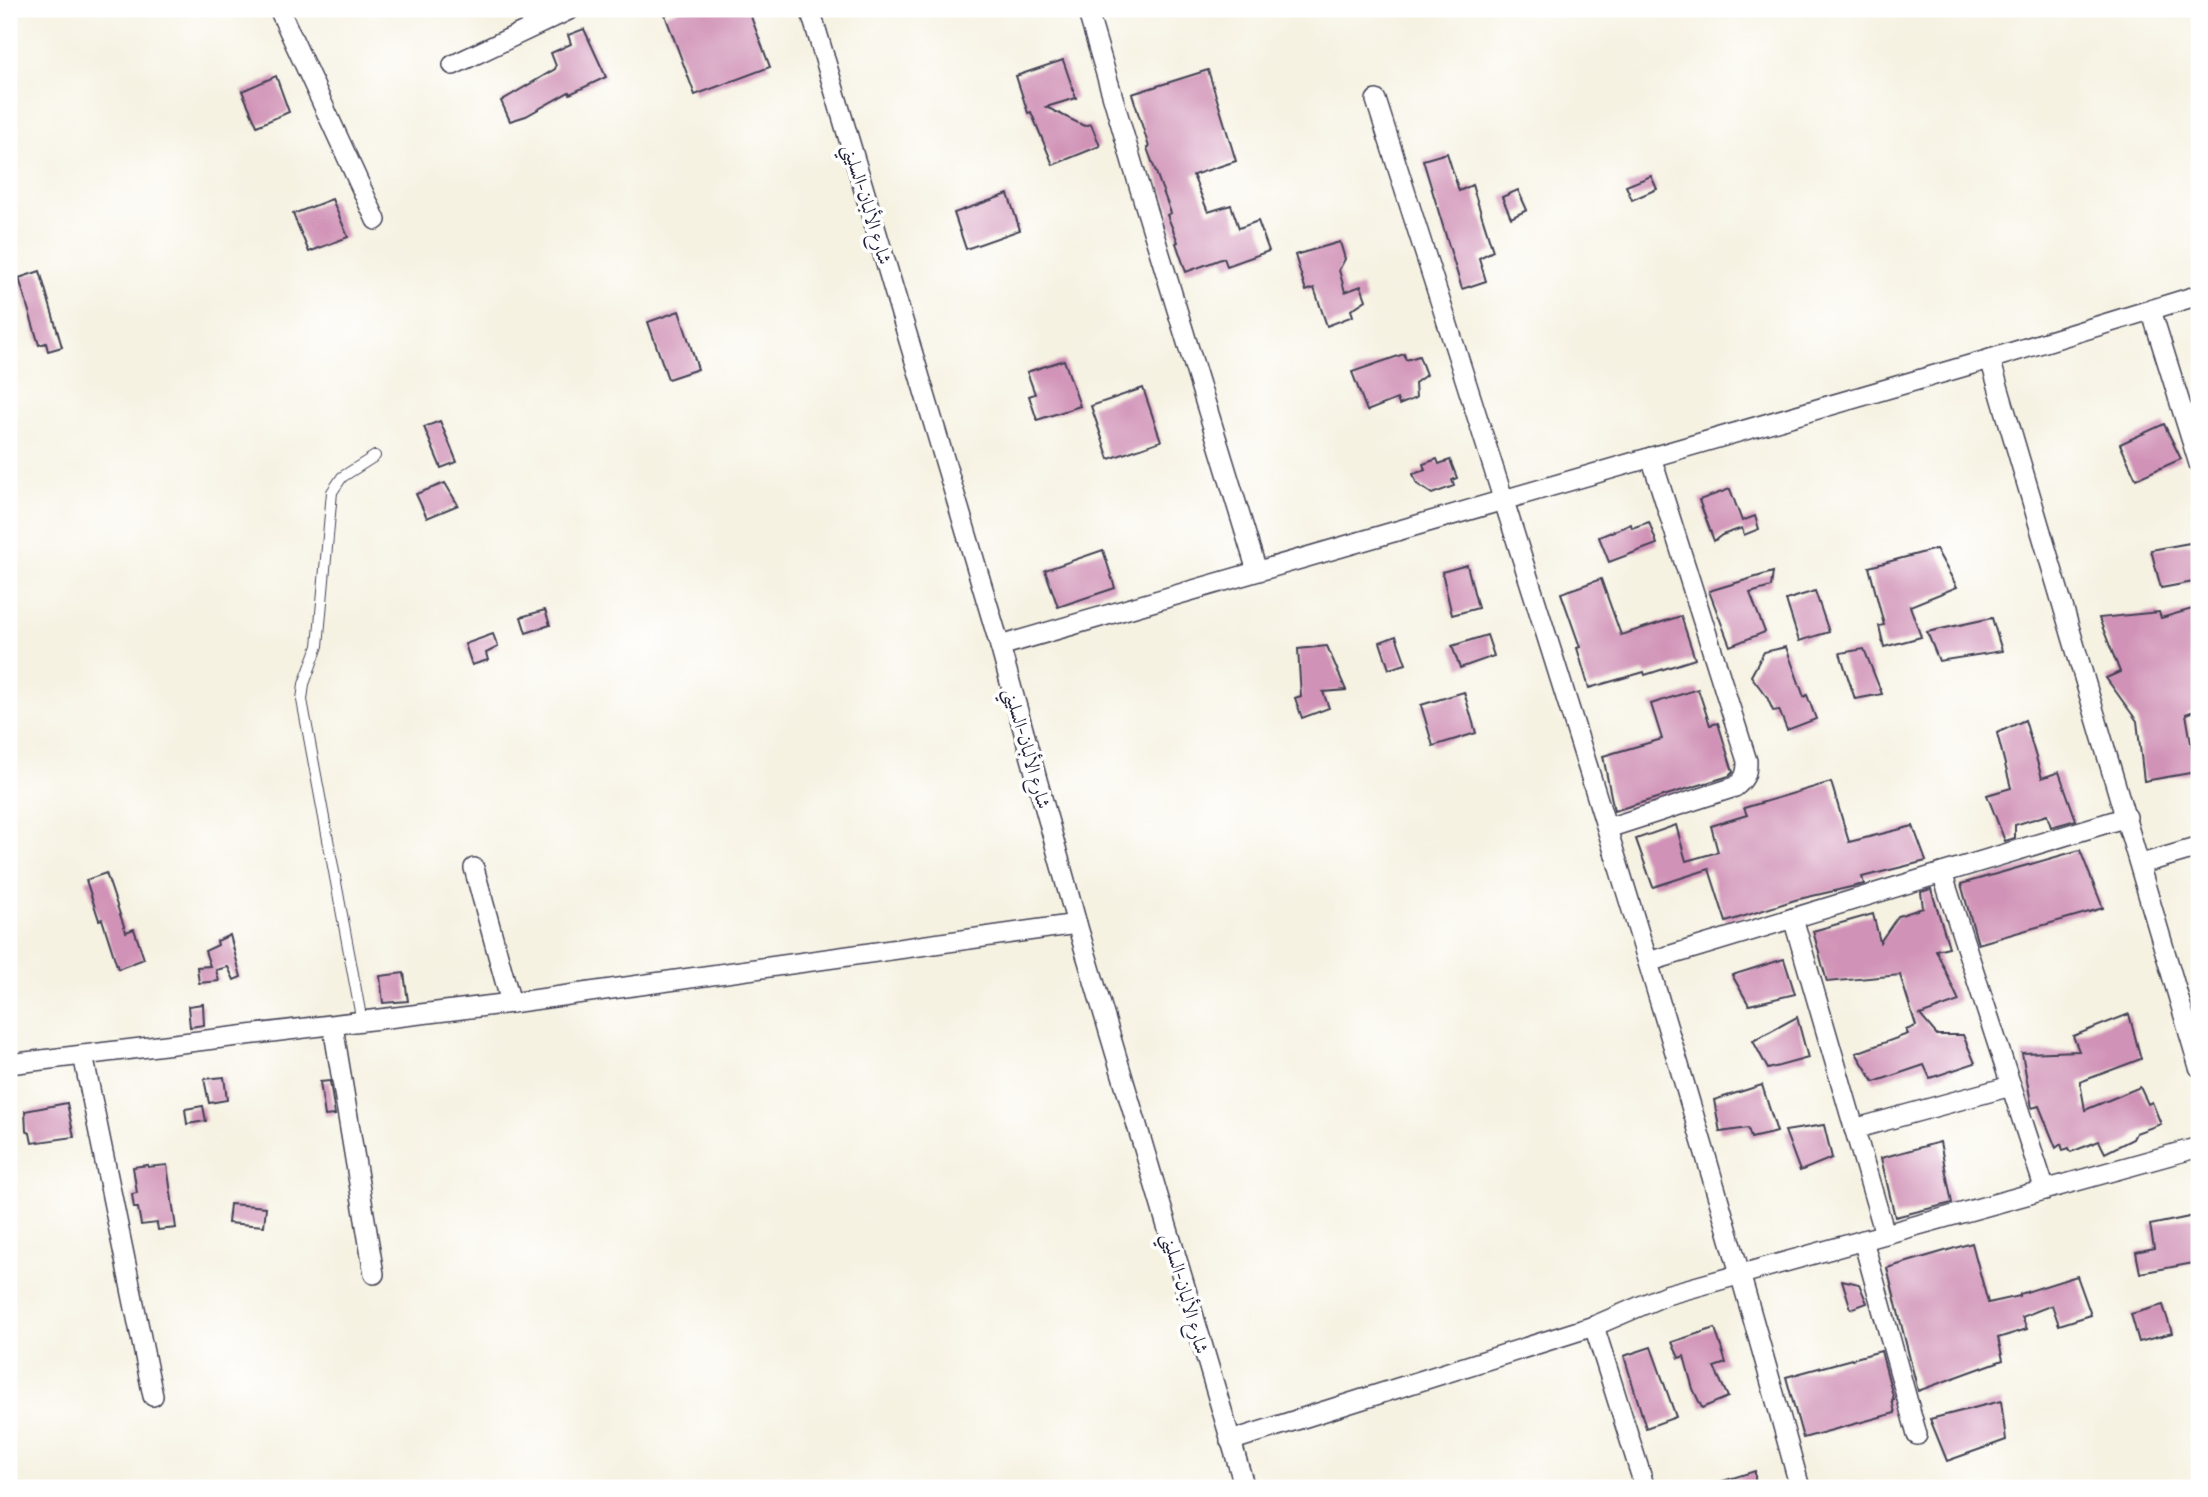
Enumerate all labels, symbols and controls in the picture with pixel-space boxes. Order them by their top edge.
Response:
street label: شارع الألبان-السليني [832,141,899,269]
street label: شارع الألبان-السليني [993,684,1058,813]
street label: شارع الألبان-السليني [1151,1229,1216,1358]

